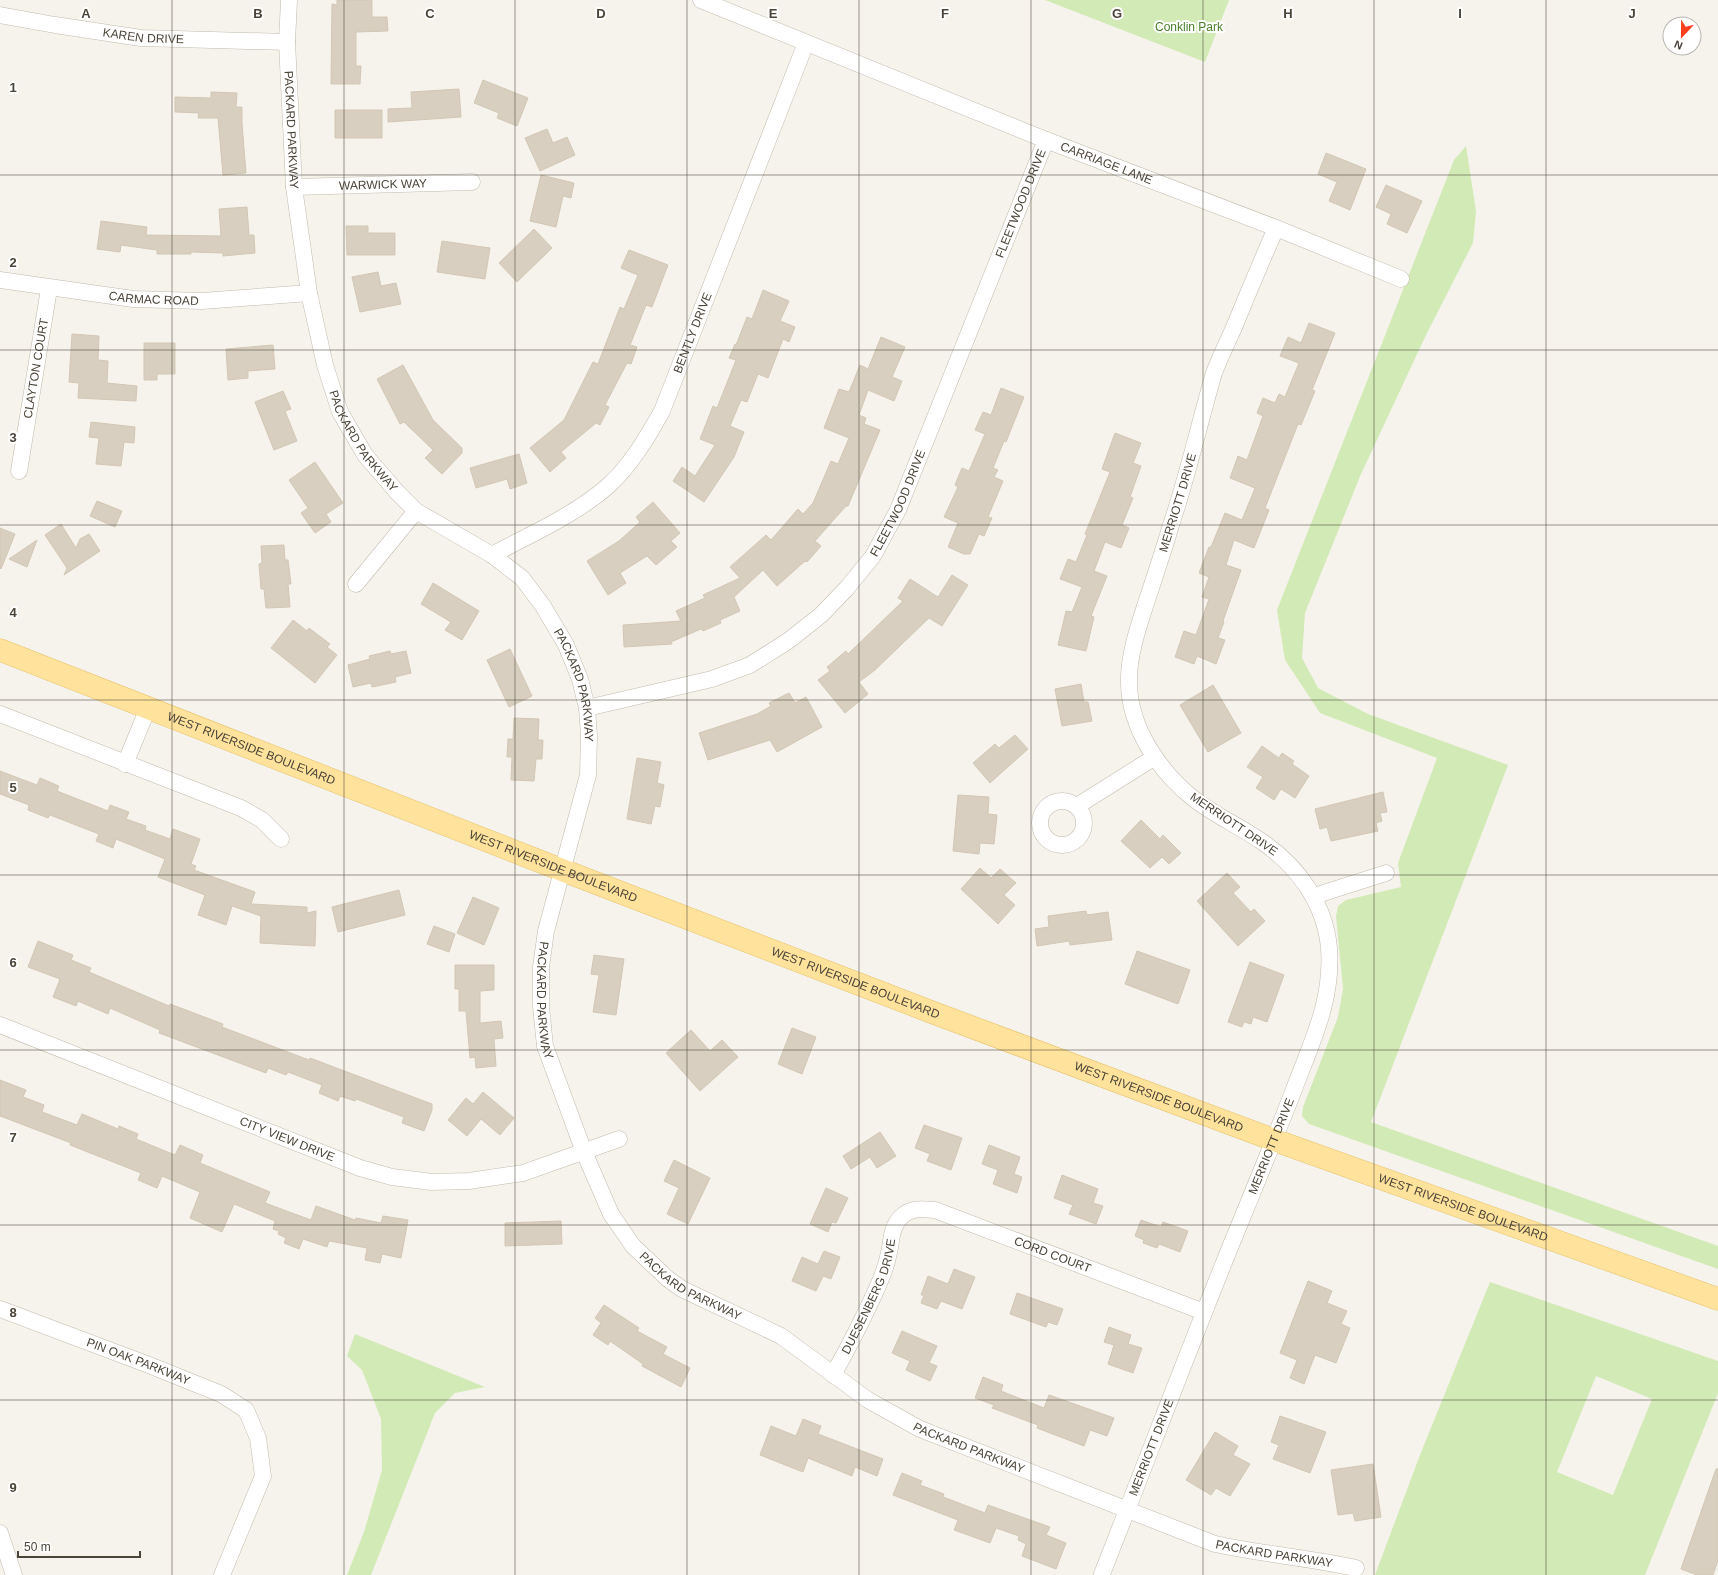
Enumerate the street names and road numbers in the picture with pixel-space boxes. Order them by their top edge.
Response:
street label: KAREN DRIVE [102,25,184,46]
street label: PACKARD PARKWAY [281,70,301,189]
street label: CARRIAGE LANE [1058,139,1154,187]
street label: FLEETWOOD DRIVE [993,147,1049,260]
street label: WARWICK WAY [339,176,427,193]
street label: CARMAC ROAD [108,289,199,308]
street label: BENTLY DRIVE [670,290,715,375]
street label: CLAYTON COURT [21,317,51,420]
street label: PACKARD PARKWAY [326,388,400,494]
street label: FLEETWOOD DRIVE [867,448,928,559]
street label: MERRIOTT DRIVE [1156,452,1199,554]
street label: PACKARD PARKWAY [551,626,596,742]
street label: WEST RIVERSIDE BOULEVARD [165,709,338,788]
street label: MERRIOTT DRIVE [1188,790,1280,858]
street label: WEST RIVERSIDE BOULEVARD [467,827,640,905]
street label: PACKARD PARKWAY [534,941,556,1061]
street label: WEST RIVERSIDE BOULEVARD [769,944,942,1022]
street label: WEST RIVERSIDE BOULEVARD [1072,1059,1245,1135]
street label: MERRIOTT DRIVE [1246,1096,1297,1196]
street label: CITY VIEW DRIVE [238,1114,337,1164]
street label: WEST RIVERSIDE BOULEVARD [1377,1171,1550,1245]
street label: CORD COURT [1012,1234,1094,1276]
street label: DUESENBERG DRIVE [839,1238,898,1356]
street label: PACKARD PARKWAY [637,1249,744,1323]
street label: PIN OAK PARKWAY [85,1335,192,1388]
street label: MERRIOTT DRIVE [1126,1397,1177,1498]
street label: PACKARD PARKWAY [911,1420,1027,1476]
street label: PACKARD PARKWAY [1214,1537,1334,1570]

